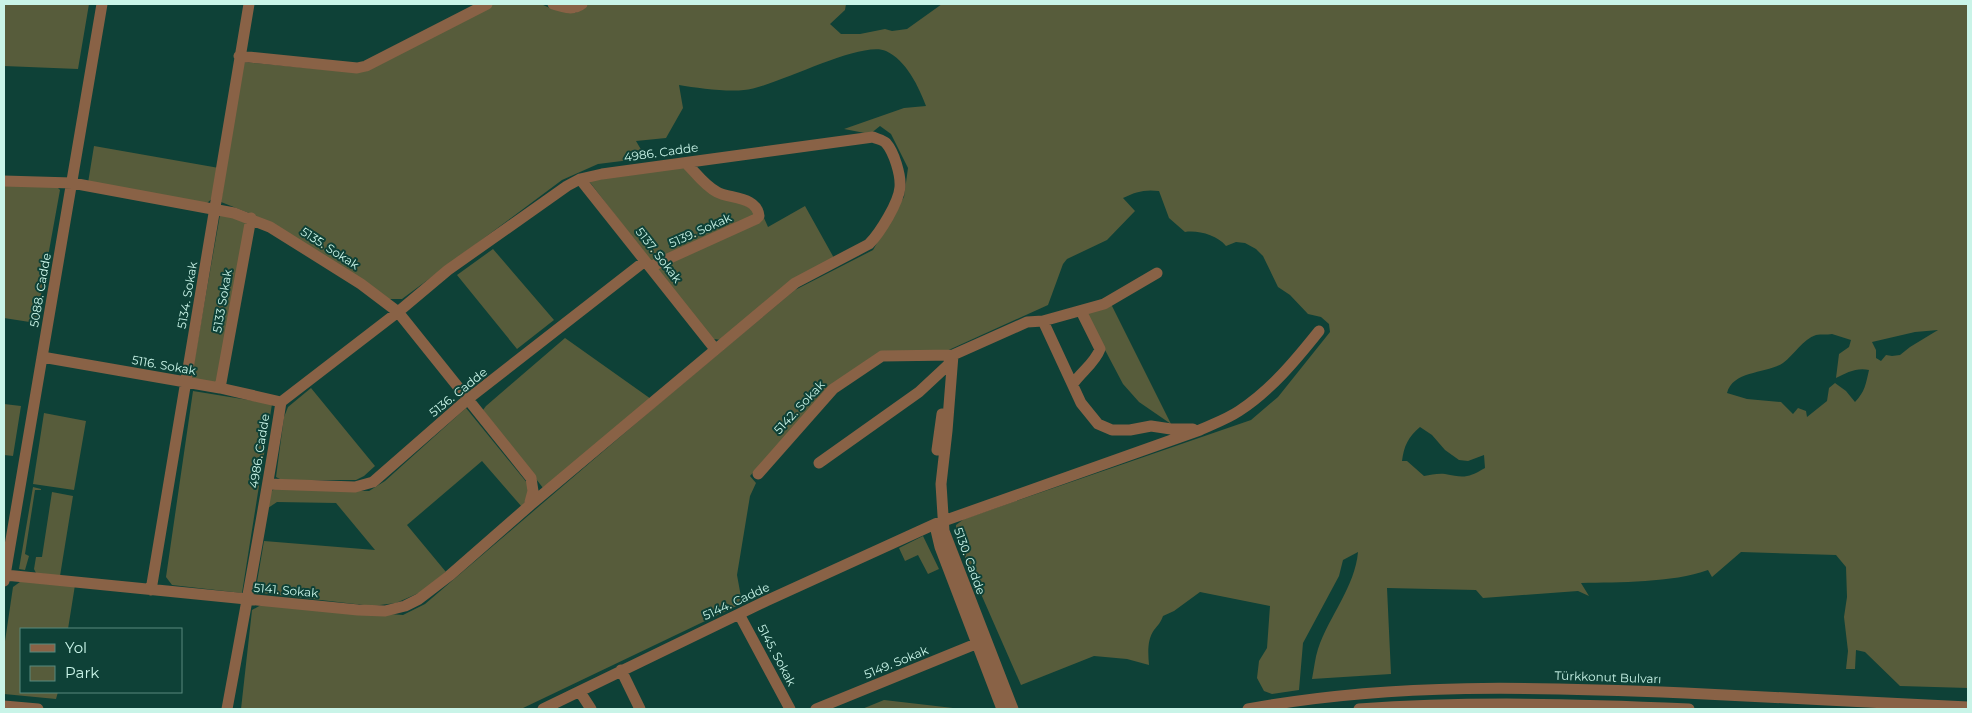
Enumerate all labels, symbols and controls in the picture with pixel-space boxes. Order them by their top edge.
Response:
street label: 4986. Cadde [623,139,699,165]
street label: 5139. Sokak [666,209,734,250]
street label: 5135. Sokak [298,224,363,273]
street label: 5137. Sokak [633,224,686,286]
street label: 5088. Cadde [26,252,54,328]
street label: 5134. Sokak [174,259,200,330]
street label: 5133 Sokak [209,267,235,334]
street label: 5116. Sokak [131,352,198,378]
street label: 5136. Cadde [426,364,490,420]
street label: 5142. Sokak [770,376,828,437]
street label: 4986. Cadde [246,413,272,489]
street label: 5130. Cadde [951,525,989,597]
street label: 5144. Cadde [700,579,772,623]
street label: 5141. Sokak [253,580,320,600]
street label: 5145. Sokak [754,622,800,689]
legend [20,628,182,693]
text: Yol [65,638,87,657]
street label: 5149. Sokak [862,642,931,682]
text: Park [65,663,99,682]
street label: Türkkonut Bulvarı [1554,668,1662,686]

